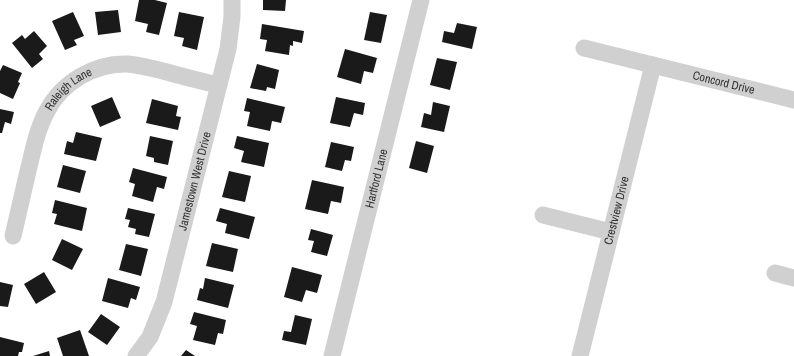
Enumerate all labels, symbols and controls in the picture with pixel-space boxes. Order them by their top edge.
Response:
street label: Raleigh Lane [41,64,94,113]
street label: Concord Drive [691,67,757,98]
street label: Jamestown West Drive [174,130,215,232]
street label: Hartford Lane [361,147,391,210]
street label: Crestview Drive [600,175,633,246]

